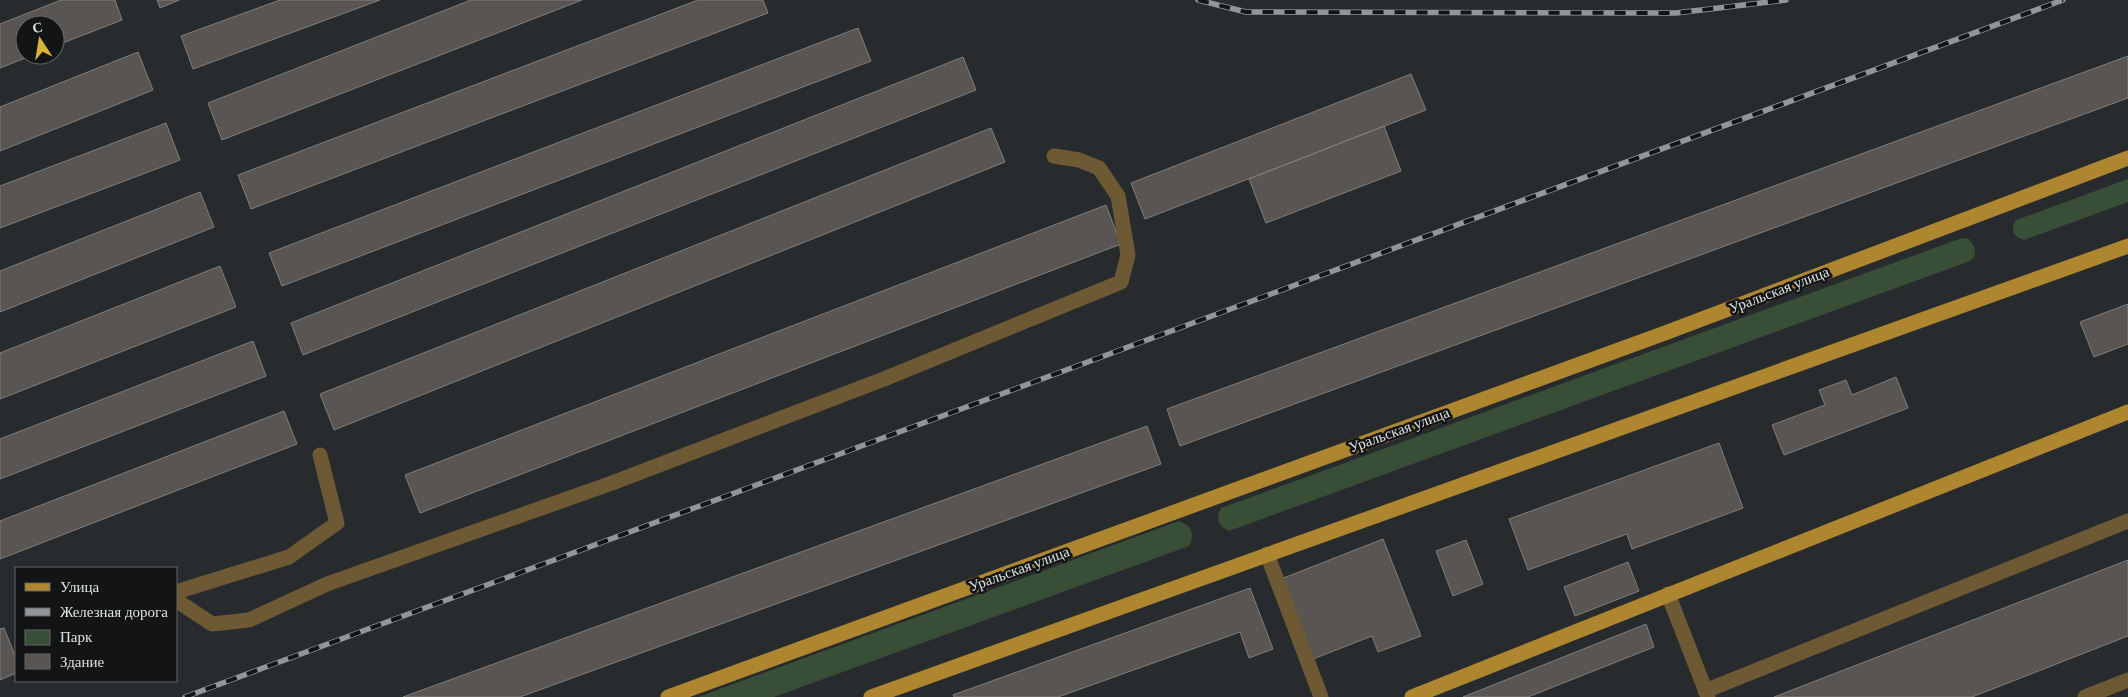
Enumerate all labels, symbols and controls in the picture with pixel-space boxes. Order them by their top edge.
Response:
north arrow [15,15,65,65]
text: С [31,19,44,36]
street label: Уральская улица [1727,263,1832,316]
street label: Уральская улица [1346,404,1452,456]
street label: Уральская улица [966,543,1072,595]
legend [15,567,178,682]
text: Улица [60,579,99,595]
text: Железная дорога [60,604,168,620]
text: Парк [60,629,93,645]
text: Здание [60,654,104,670]

